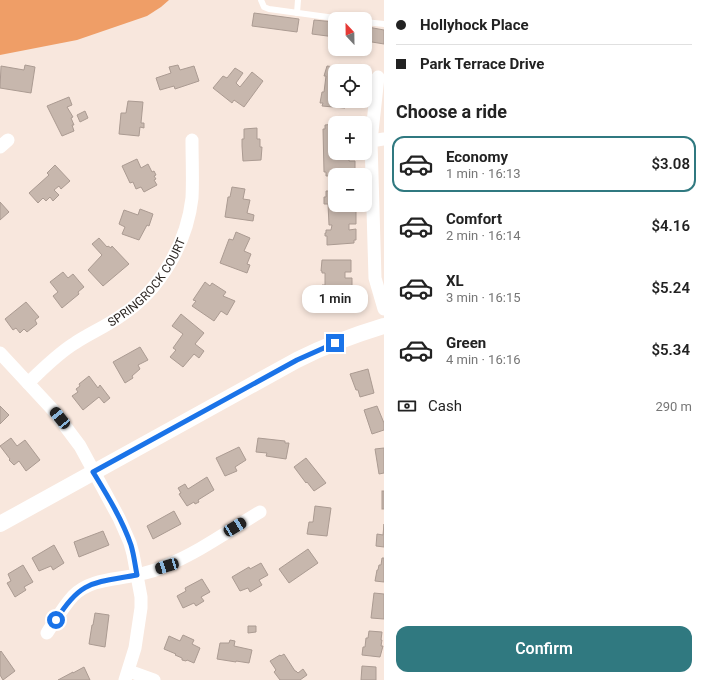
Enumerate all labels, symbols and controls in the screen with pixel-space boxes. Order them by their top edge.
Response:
north arrow [328,12,372,56]
map controls [328,12,372,212]
text: Hollyhock Place [420,16,529,34]
text: Park Terrace Drive [420,55,544,73]
button: locate [328,64,372,108]
text: Choose a ride [396,101,507,122]
button: + [328,116,372,160]
icon: car [398,146,434,182]
text: Economy [446,148,508,166]
text: $3.08 [651,155,690,173]
text: 1 min · 16:13 [446,166,521,181]
button: − [328,168,372,212]
icon: car [398,208,434,244]
text: Comfort [446,210,502,228]
text: $4.16 [651,217,690,235]
text: 2 min · 16:14 [446,228,521,243]
street label: SPRINGROCK COURT [105,236,188,330]
icon: car [398,270,434,306]
text: XL [446,272,464,290]
text: $5.24 [651,279,690,297]
callout: 1 min [302,285,368,313]
text: 3 min · 16:15 [446,290,521,305]
text: 1 min [319,291,351,306]
icon: car [398,332,434,368]
route end [326,334,344,352]
text: Green [446,334,486,352]
text: $5.34 [651,341,690,359]
text: 4 min · 16:16 [446,352,521,367]
icon: cash [396,395,418,417]
text: Cash [428,397,462,415]
text: 290 m [655,399,692,414]
car [48,405,72,431]
car [222,516,248,538]
car [154,557,180,575]
route start [47,611,65,629]
button: Confirm [396,626,692,672]

